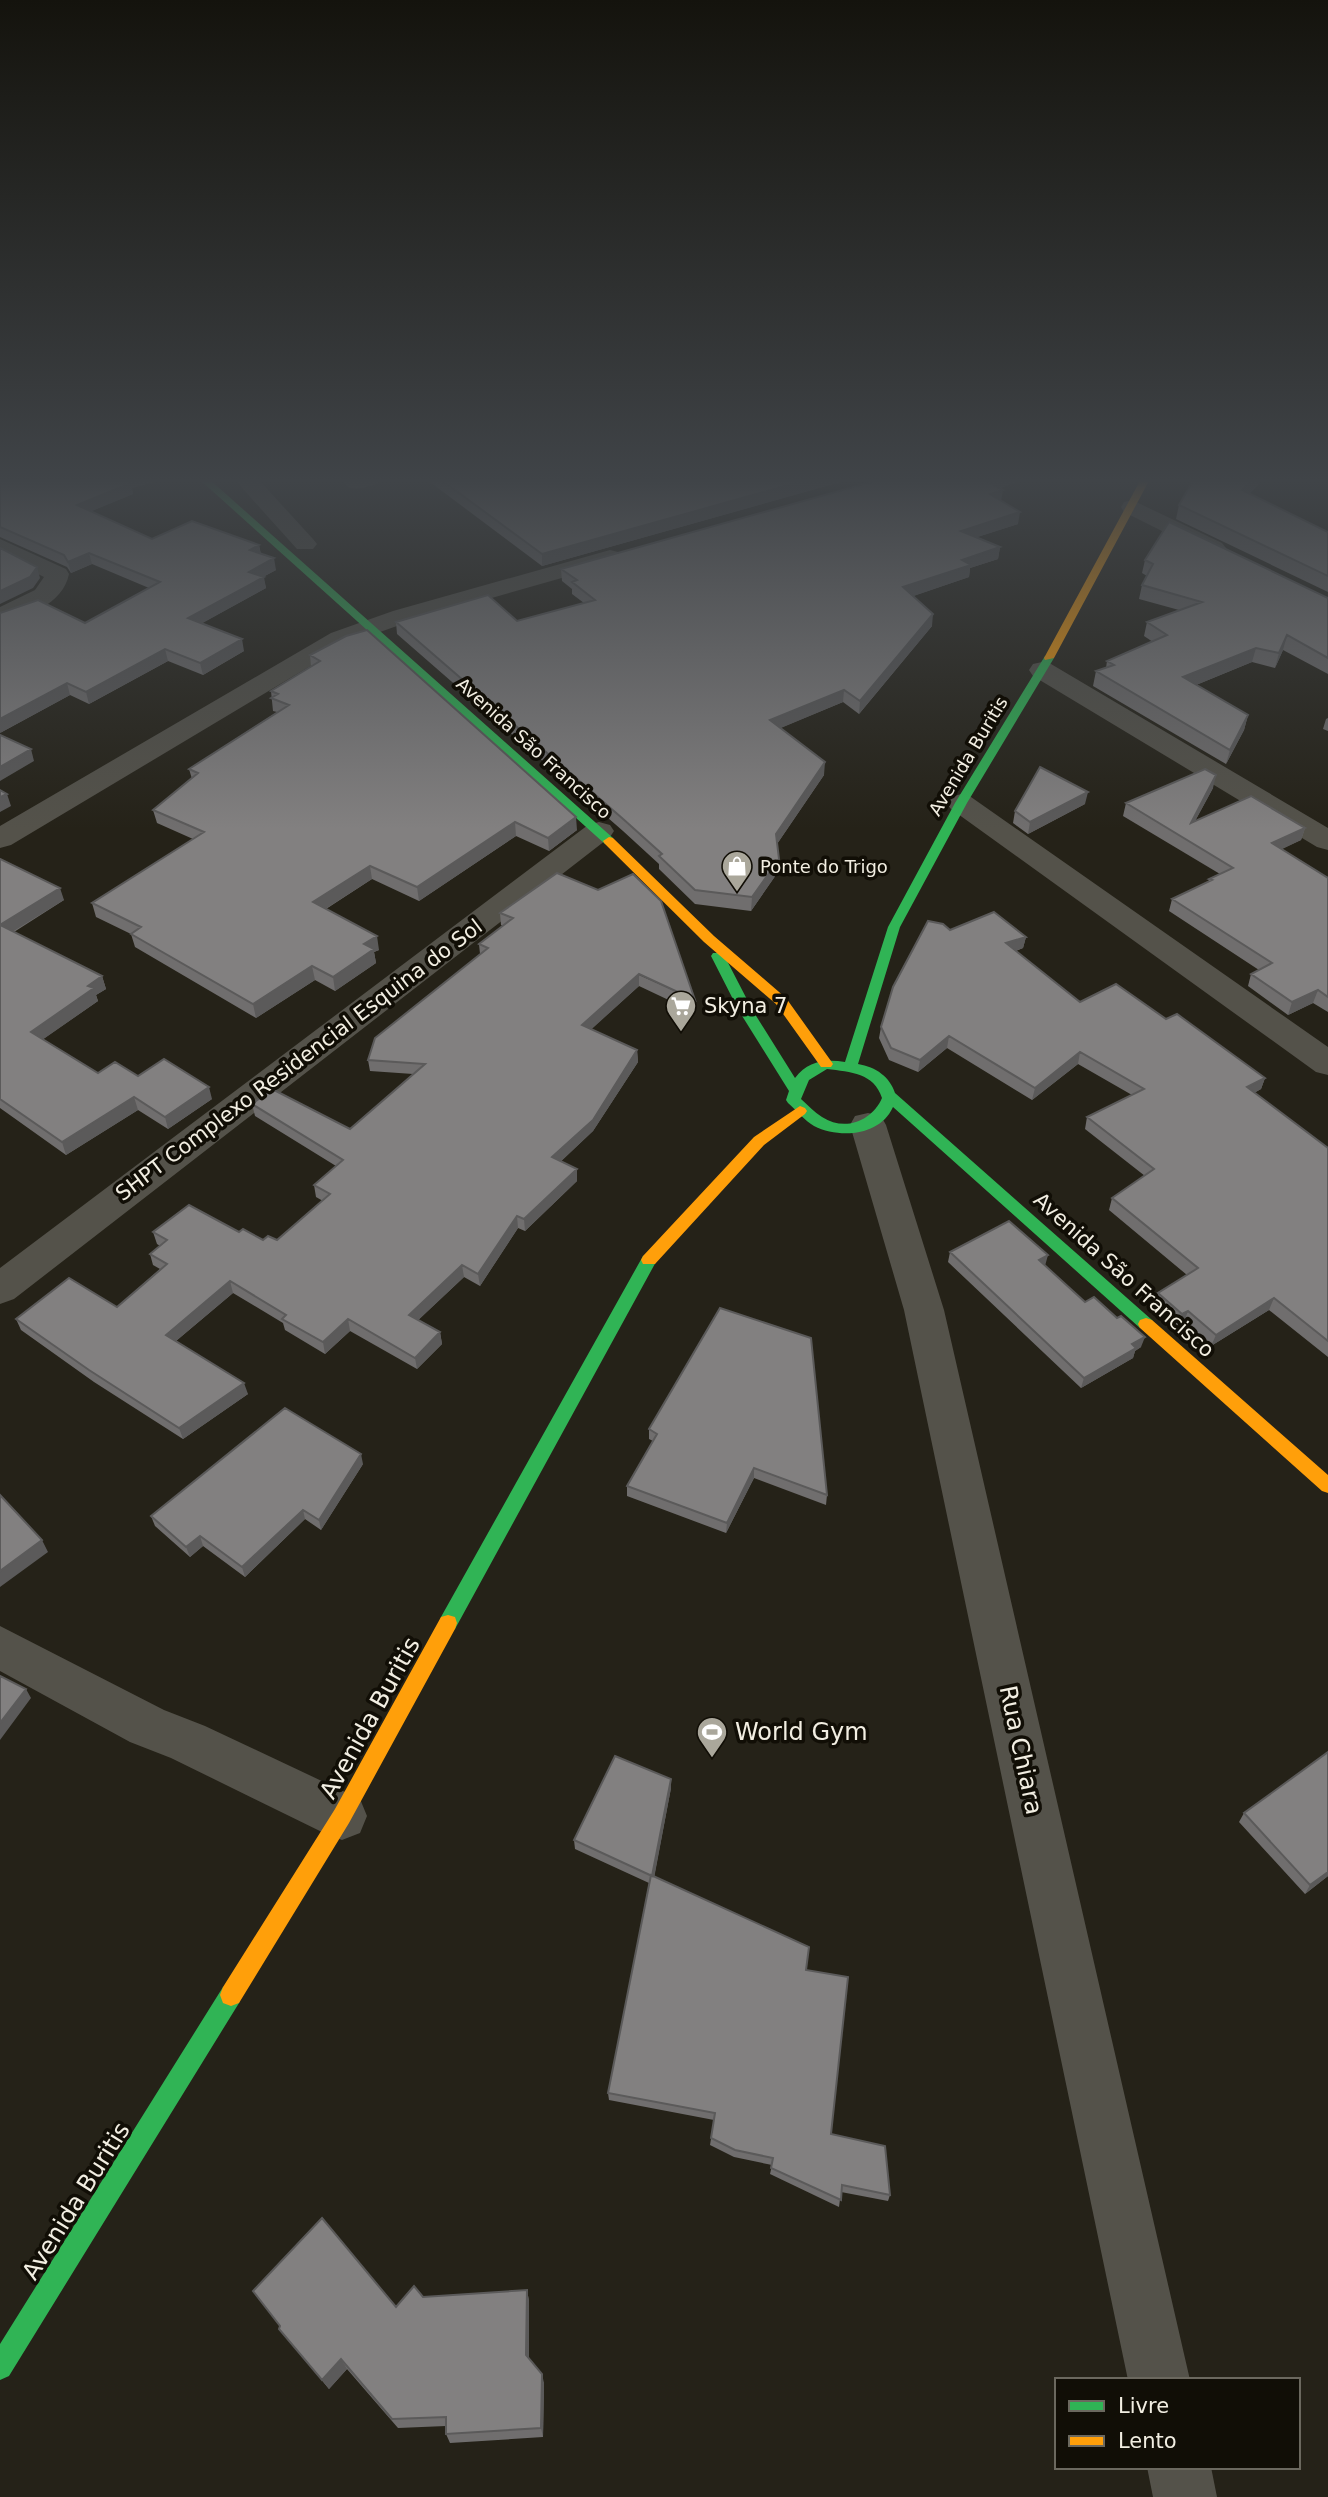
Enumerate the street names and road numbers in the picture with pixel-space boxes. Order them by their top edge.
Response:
street label: Avenida São Francisco [452,673,616,823]
street label: Avenida Buritis [924,693,1012,819]
street label: SHPT Complexo Residencial Esquina do Sol [111,914,487,1206]
street label: Avenida São Francisco [1029,1188,1219,1362]
street label: Avenida Buritis [314,1632,426,1804]
street label: Rua Chiara [994,1683,1048,1817]
street label: Avenida Buritis [16,2117,136,2285]

